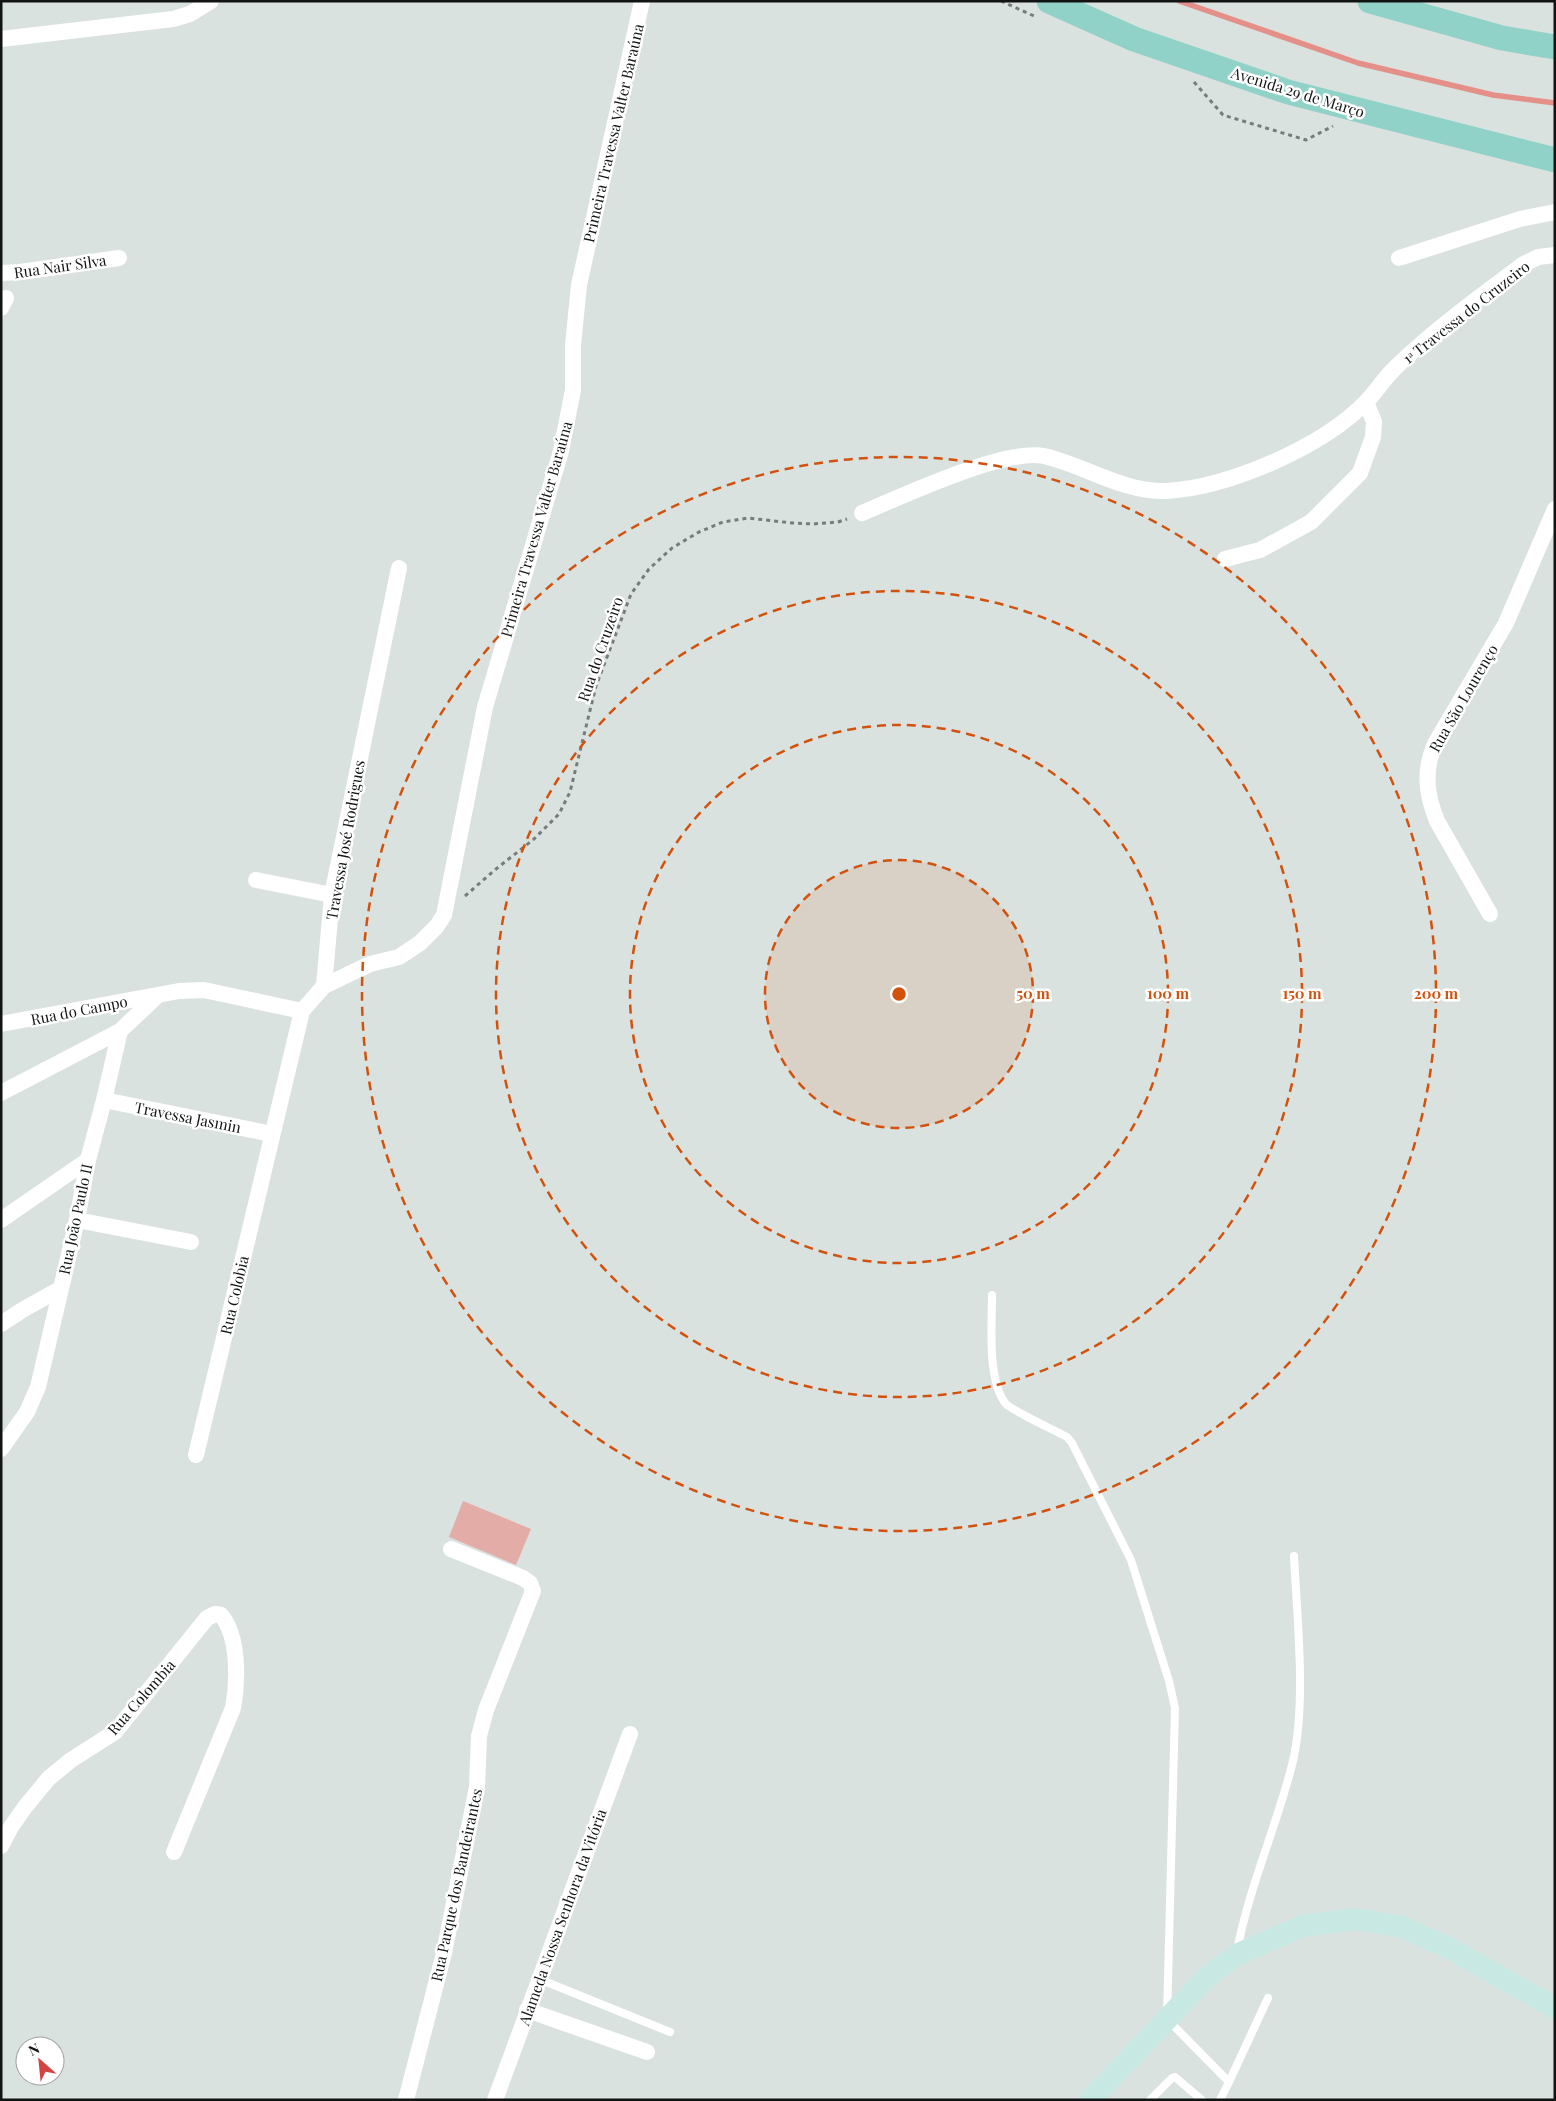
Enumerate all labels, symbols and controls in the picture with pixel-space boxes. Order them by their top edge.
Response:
street label: Primeira Travessa Valter Baraúna [578,21,648,244]
street label: Avenida 29 de Março [1228,62,1367,122]
street label: Rua Nair Silva [12,250,108,282]
street label: 1ᵃ Travessa do Cruzeiro [1398,256,1534,368]
street label: Primeira Travessa Valter Baraúna [496,418,577,639]
street label: Rua do Cruzeiro [573,594,627,704]
street label: Rua São Lourenço [1424,641,1502,755]
street label: Travessa José Rodrigues [321,758,369,922]
text: 50 m [1016,983,1050,1003]
text: 100 m [1147,983,1190,1003]
text: 150 m [1282,983,1322,1003]
text: 200 m [1414,983,1459,1003]
centre of rings [890,985,908,1003]
street label: Rua do Campo [29,991,129,1029]
street label: Travessa Jasmin [133,1097,243,1137]
street label: Rua João Paulo II [53,1162,97,1276]
street label: Rua Colobia [215,1253,253,1336]
street label: Rua Colombia [103,1655,180,1739]
street label: Rua Parque dos Bandeirantes [426,1787,486,1983]
street label: Alameda Nossa Senhora da Vitória [513,1806,611,2029]
north arrow [15,2036,65,2086]
text: N [25,2038,43,2060]

